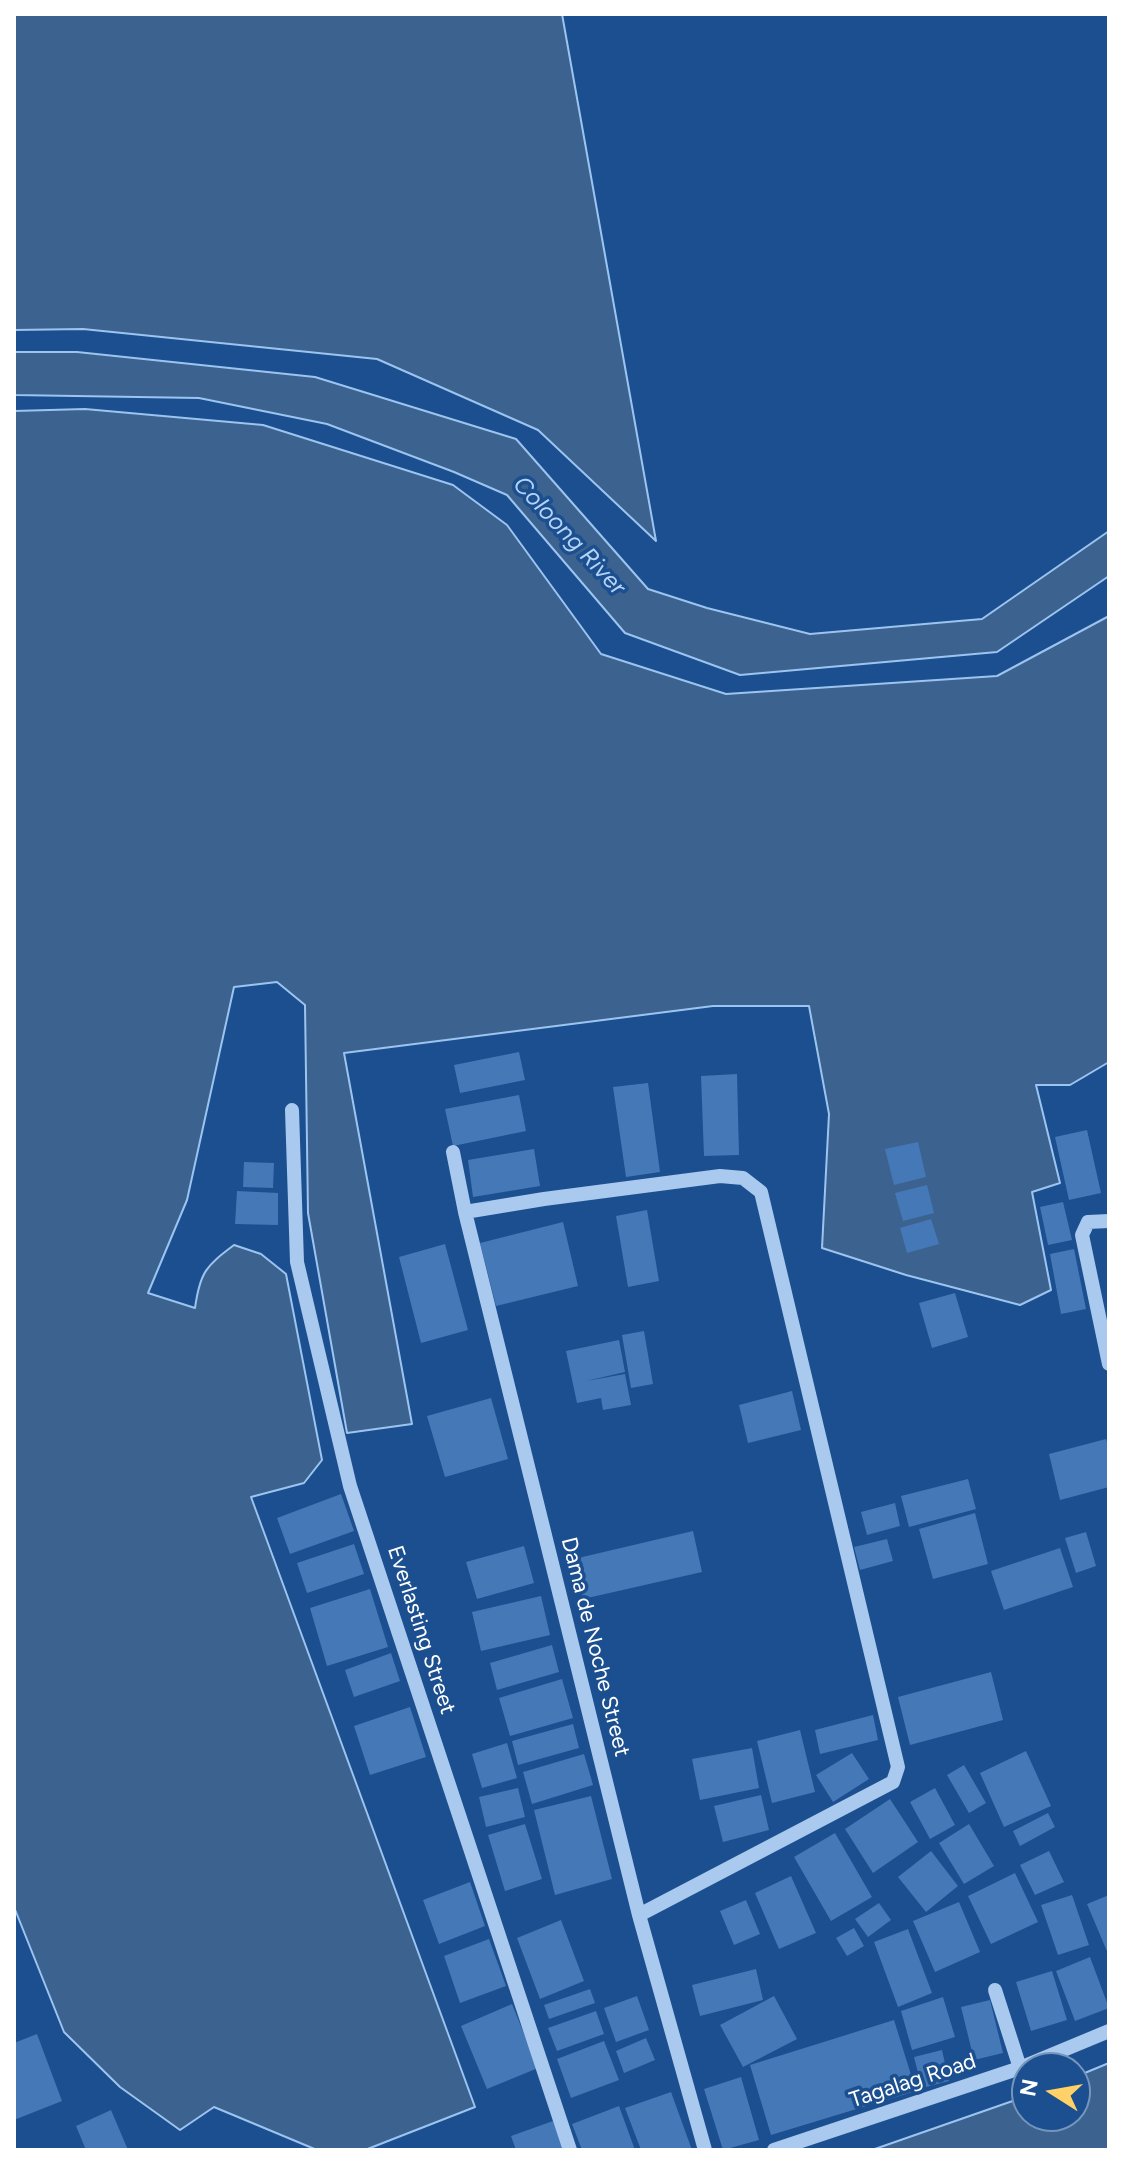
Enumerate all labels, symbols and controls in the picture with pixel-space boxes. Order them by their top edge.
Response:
water label: Coloong River [507,471,631,601]
street label: Dama de Noche Street [555,1535,635,1759]
street label: Everlasting Street [381,1542,461,1718]
street label: Tagalag Road [847,2048,979,2114]
north arrow [1011,2052,1091,2132]
text: N [1014,2077,1044,2099]

